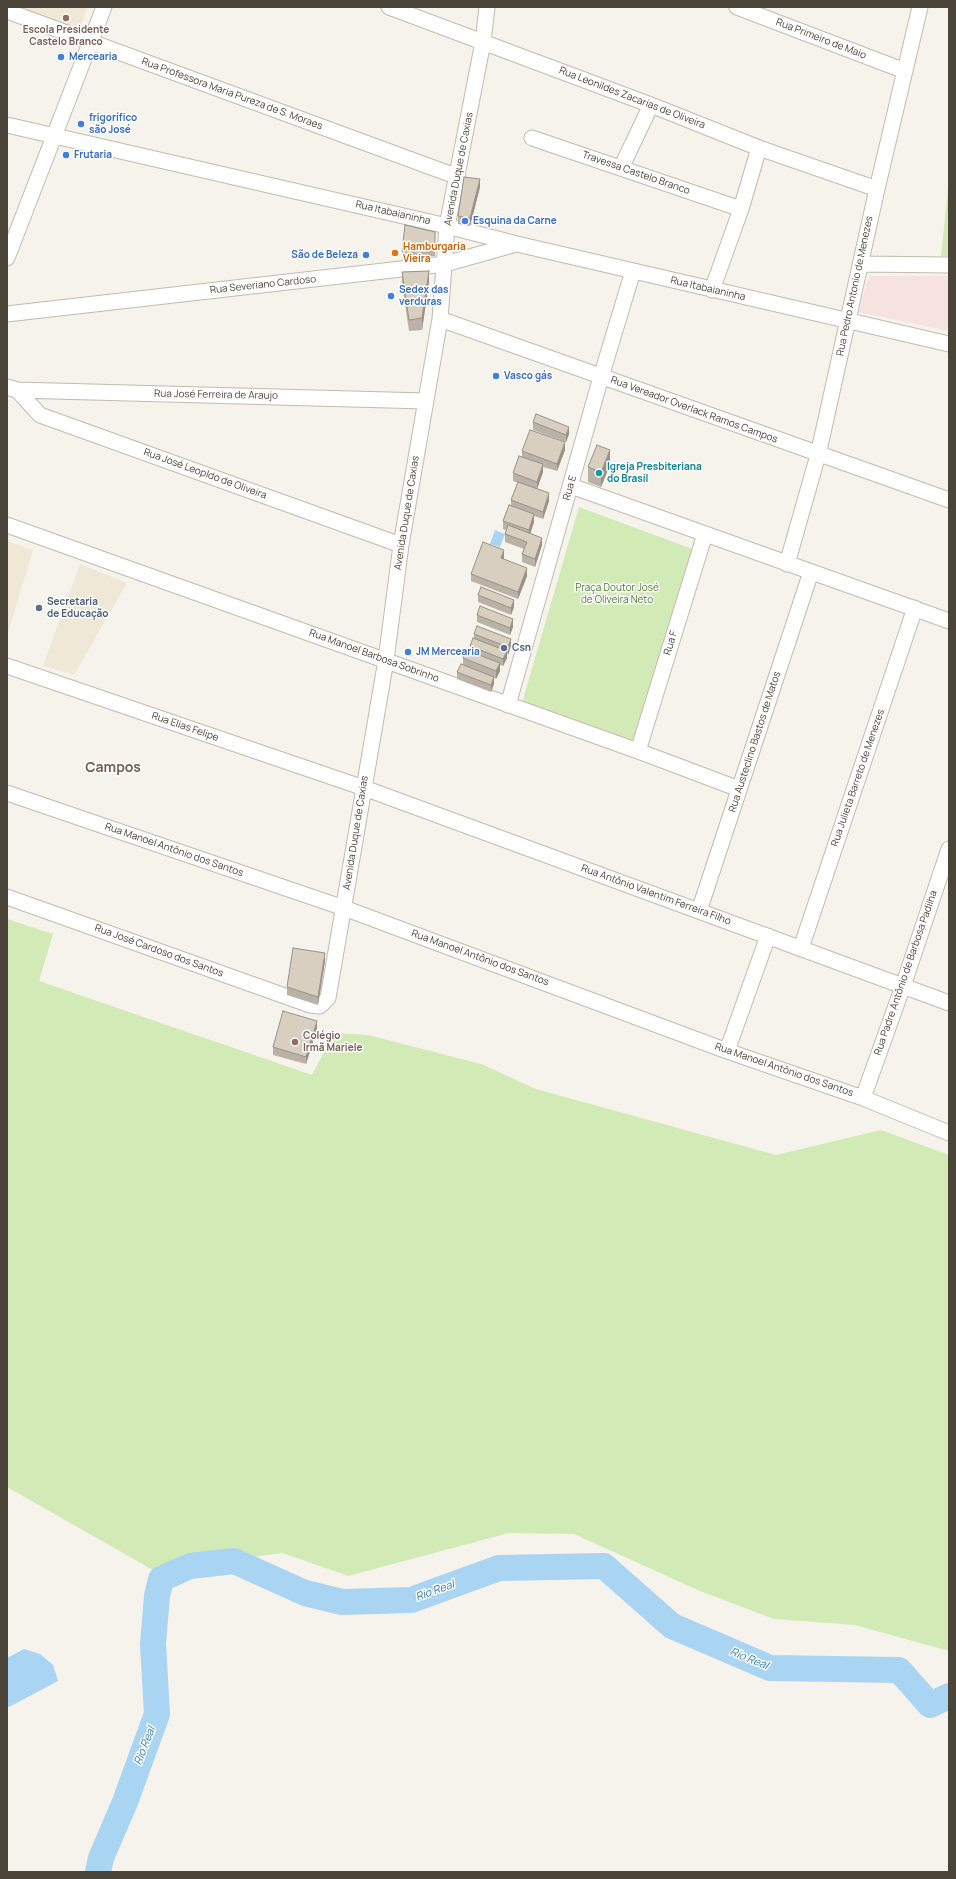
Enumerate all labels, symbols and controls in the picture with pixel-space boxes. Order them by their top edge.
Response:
marker: Escola Presidente Castelo Branco [61,13,71,23]
street label: Rua Primeiro de Maio [774,16,868,62]
place label: Escola Presidente Castelo Branco [23,24,109,48]
place label: Mercearia [69,51,117,63]
marker: Mercearia [56,52,66,62]
street label: Rua Professora Maria Pureza de S. Moraes [140,56,324,132]
street label: Rua Leonildes Zacarias de Oliveira [557,65,707,131]
street label: Avenida Duque de Caxias [442,111,476,227]
place label: frigorífico são José [89,112,137,136]
marker: frigorífico são José [76,119,86,129]
place label: Frutaria [74,149,112,161]
street label: Travessa Castelo Branco [581,149,691,197]
marker: Frutaria [61,150,71,160]
street label: Rua Itabaianinha [354,199,432,227]
place label: Esquina da Carne [473,215,557,227]
street label: Rua Pedro Antonio de Menezes [834,215,876,357]
marker: Esquina da Carne [460,216,470,226]
place label: Hamburgaria Vieira [403,241,466,264]
marker: Hamburgaria Vieira [390,248,400,258]
place label: São de Beleza [291,249,358,261]
marker: São de Beleza [361,250,371,260]
street label: Rua Severiano Cardoso [209,273,317,297]
street label: Rua Itabaianinha [669,275,747,303]
place label: Sedex das verduras [399,284,448,308]
marker: Sedex das verduras [386,291,396,301]
place label: Vasco gás [504,370,552,382]
marker: Vasco gás [491,371,501,381]
street label: Rua Vereador Overlack Ramos Campos [609,374,779,446]
street label: Rua José Ferreira de Araujo [154,388,278,402]
street label: Rua José Leopldo de Oliveira [142,446,268,502]
street label: Avenida Duque de Caxias [392,455,422,571]
place label: Igreja Presbiteriana do Brasil [607,461,702,484]
marker: Igreja Presbiteriana do Brasil [594,468,604,478]
street label: Rua E [561,474,579,502]
park label: Praça Doutor José de Oliveira Neto [575,582,659,606]
place label: Secretaria de Educação [47,596,109,620]
marker: Secretaria de Educação [34,603,44,613]
street label: Rua Manoel Barbosa Sobrinho [307,627,441,685]
street label: Rua F [662,629,680,657]
place label: Csn [512,642,531,654]
marker: Csn [499,643,509,653]
place label: JM Mercearia [416,646,480,658]
marker: JM Mercearia [403,647,413,657]
street label: Rua Austeclino Bastos de Matos [727,670,783,814]
street label: Rua Julieta Barreto de Menezes [829,708,887,848]
street label: Rua Elias Felipe [150,710,220,744]
district label: Campos [85,760,141,776]
street label: Avenida Duque de Caxias [341,775,371,891]
street label: Rua Manoel Antônio dos Santos [103,821,245,879]
street label: Rua Antônio Valentim Ferreira Filho [579,862,733,928]
street label: Rua Padre Antônio de Barbosa Padilha [872,889,940,1057]
street label: Rua José Cardoso dos Santos [93,922,225,980]
street label: Rua Manoel Antônio dos Santos [410,927,550,989]
place label: Colégio Irmã Mariele [303,1030,362,1054]
marker: Colégio Irmã Mariele [290,1037,300,1047]
street label: Rua Manoel Antônio dos Santos [713,1041,855,1099]
water label: Rio Real [414,1578,456,1604]
water label: Rio Real [728,1645,770,1673]
water label: Rio Real [132,1725,158,1767]

